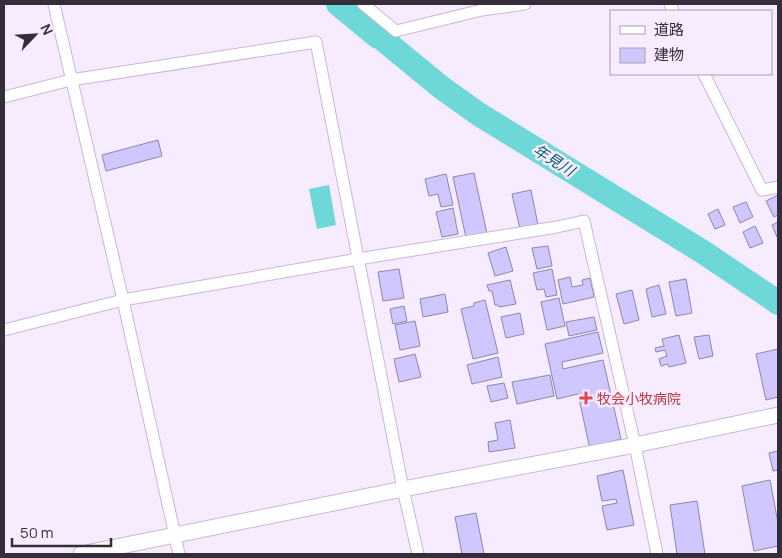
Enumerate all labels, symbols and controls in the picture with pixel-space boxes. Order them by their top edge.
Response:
north arrow [10,10,60,60]
legend [610,10,772,75]
text: 道路 [654,19,684,40]
text: N [36,21,58,38]
text: 建物 [654,44,684,65]
water label: 年見川 [529,139,580,182]
place label: 牧会小牧病院 [597,389,681,408]
marker: 牧会小牧病院 [579,391,593,405]
scale bar [12,516,111,548]
text: 50 m [20,522,54,543]

